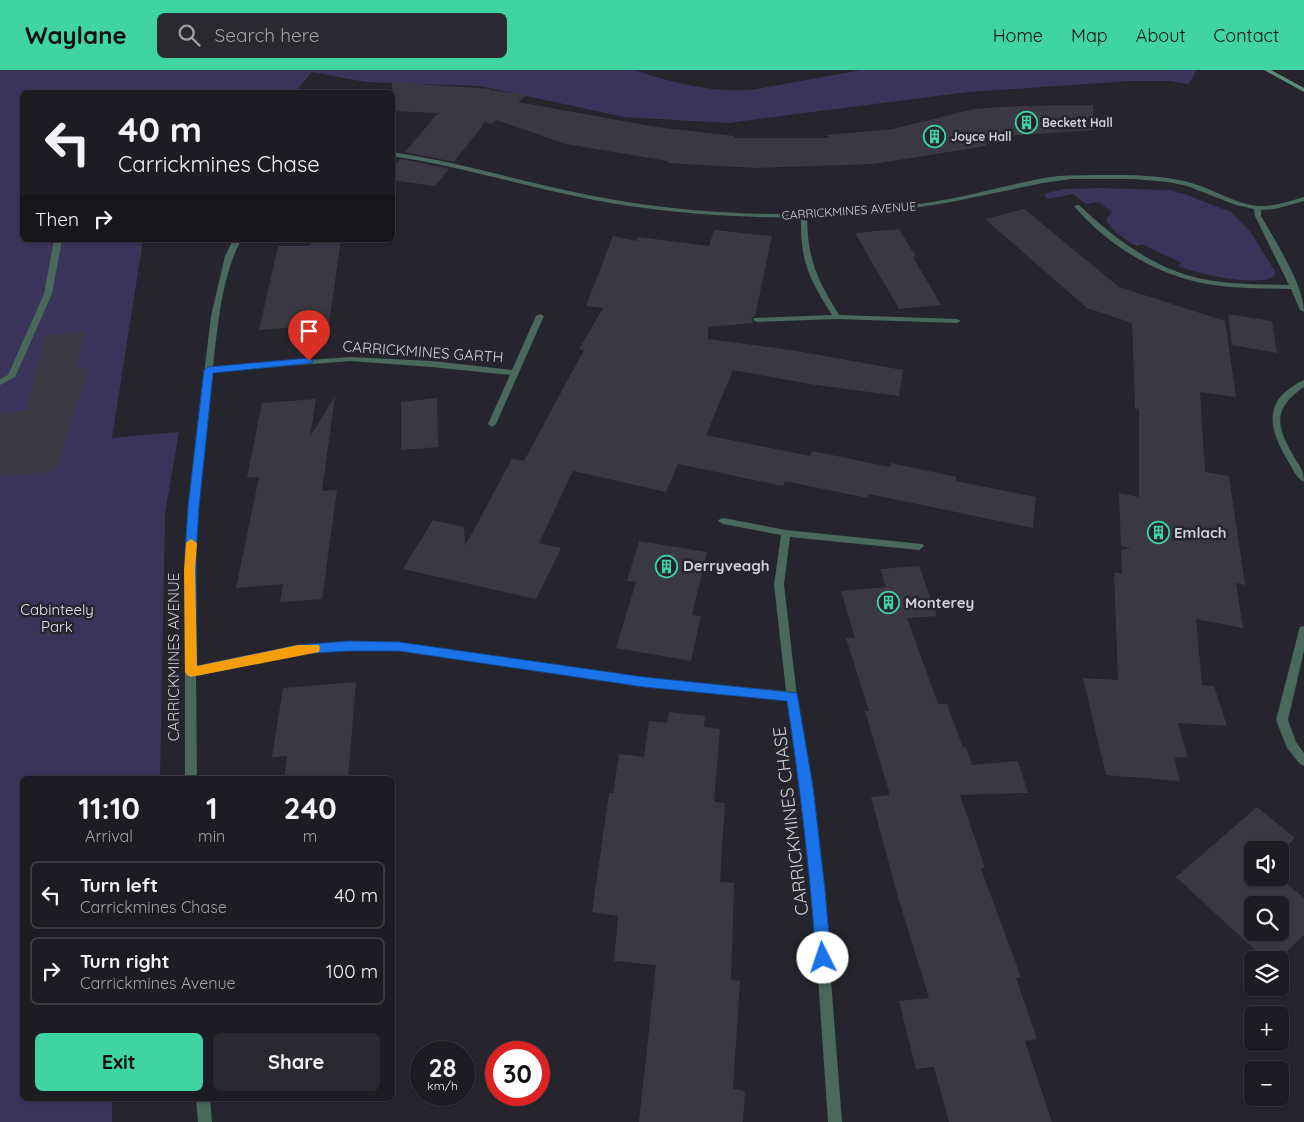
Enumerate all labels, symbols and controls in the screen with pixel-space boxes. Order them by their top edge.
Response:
search box [157,13,507,58]
text: Waylane [25,20,127,50]
icon: search [175,21,203,49]
text: Search here [215,23,319,47]
text: Home [993,24,1043,47]
text: Map [1071,24,1108,47]
text: About [1136,24,1186,47]
text: Contact [1214,24,1279,47]
text: 40 m [118,107,202,151]
icon: left [35,110,100,175]
building icon: Beckett Hall [1014,111,1038,135]
place label: Beckett Hall [1042,115,1113,130]
building icon: Joyce Hall [923,125,947,149]
place label: Joyce Hall [951,129,1011,144]
text: Carrickmines Chase [118,150,320,178]
street label: CARRICKMINES AVENUE [781,198,917,223]
icon: right [89,205,117,233]
text: Then [35,207,79,231]
pin [288,310,330,361]
icon: arrive [295,317,323,345]
street label: CARRICKMINES GARTH [342,336,504,367]
building icon: Emlach [1146,521,1170,545]
place label: Emlach [1174,523,1226,542]
building icon: Derryveagh [655,554,679,578]
place label: Derryveagh [683,556,770,575]
street label: CARRICKMINES AVENUE [164,573,183,741]
building icon: Monterey [877,591,901,615]
place label: Monterey [905,593,974,612]
park label: Cabinteely Park [20,600,94,636]
street label: CARRICKMINES CHASE [767,725,814,917]
text: 11:10 [78,789,140,827]
text: 1 [206,789,218,827]
text: 240 [284,789,337,827]
text: Arrival [85,826,133,846]
text: min [198,826,225,846]
text: m [303,826,317,846]
map controls [1244,841,1289,1106]
button: sound [1244,841,1289,886]
text: Turn left [80,873,158,897]
icon: left [37,881,65,909]
text: 40 m [334,883,378,907]
button: search [1244,896,1289,941]
text: Carrickmines Chase [80,897,227,917]
position arrow [796,931,848,983]
text: Turn right [80,949,169,973]
button: layers [1244,951,1289,996]
icon: right [37,957,65,985]
text: 100 m [326,959,378,983]
text: Carrickmines Avenue [80,973,236,993]
button: + [1244,1006,1289,1051]
button: Exit [35,1033,203,1091]
button: Share [213,1033,380,1091]
speed limit sign: 30 [485,1041,550,1106]
text: 28 [429,1052,456,1083]
button: − [1244,1061,1289,1106]
text: km/h [427,1078,458,1093]

